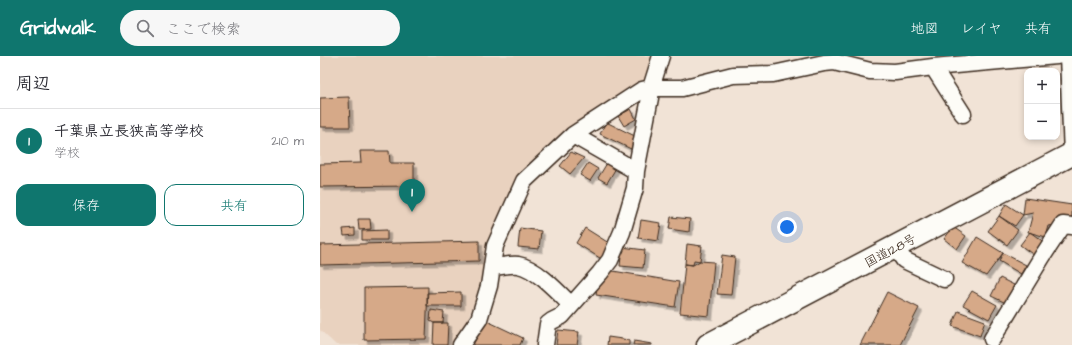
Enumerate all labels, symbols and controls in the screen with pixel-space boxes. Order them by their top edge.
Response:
search box [120,10,400,46]
text: Gridwalk [20,15,96,42]
icon: search [134,17,156,39]
text: ここで検索 [166,19,241,40]
text: 地図 [911,19,939,39]
text: レイヤ [961,19,1002,39]
text: 共有 [1024,19,1052,39]
map controls [1024,68,1060,140]
button: + [1024,68,1060,104]
text: 周辺 [16,72,50,96]
button: − [1024,104,1060,140]
text: 千葉県立長狭高等学校 [54,121,204,142]
text: 1 [28,132,30,150]
text: 210 m [271,132,304,150]
text: 学校 [54,144,80,162]
pin: 1 [399,179,425,212]
button: 保存 [16,184,156,226]
button: 共有 [164,184,304,226]
your location [777,217,797,237]
street label: 国道128号 [861,230,920,272]

